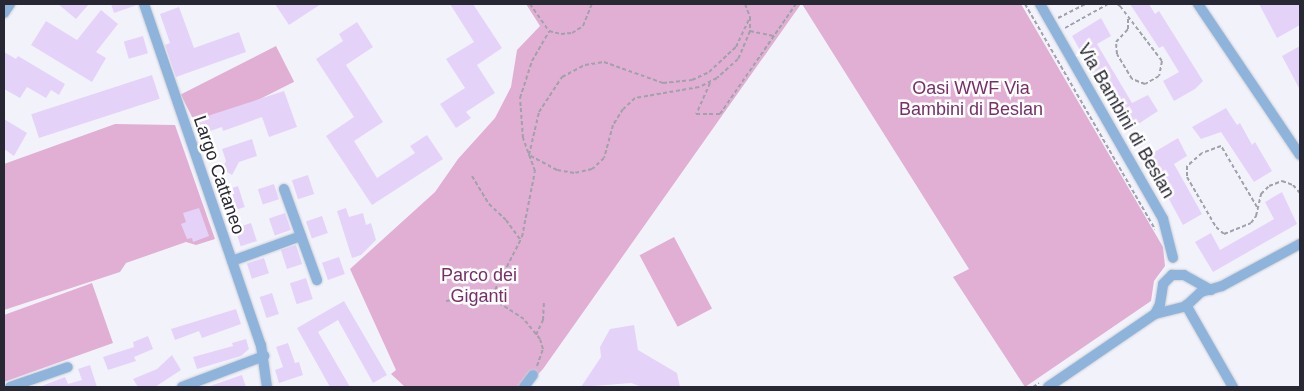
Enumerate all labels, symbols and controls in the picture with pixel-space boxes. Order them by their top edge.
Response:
street label: Via Bambini di Beslan [1073,40,1179,202]
park label: Oasi WWF Via Bambini di Beslan [899,78,1043,120]
street label: Largo Cattaneo [189,113,249,237]
park label: Parco dei Giganti [441,265,517,308]

